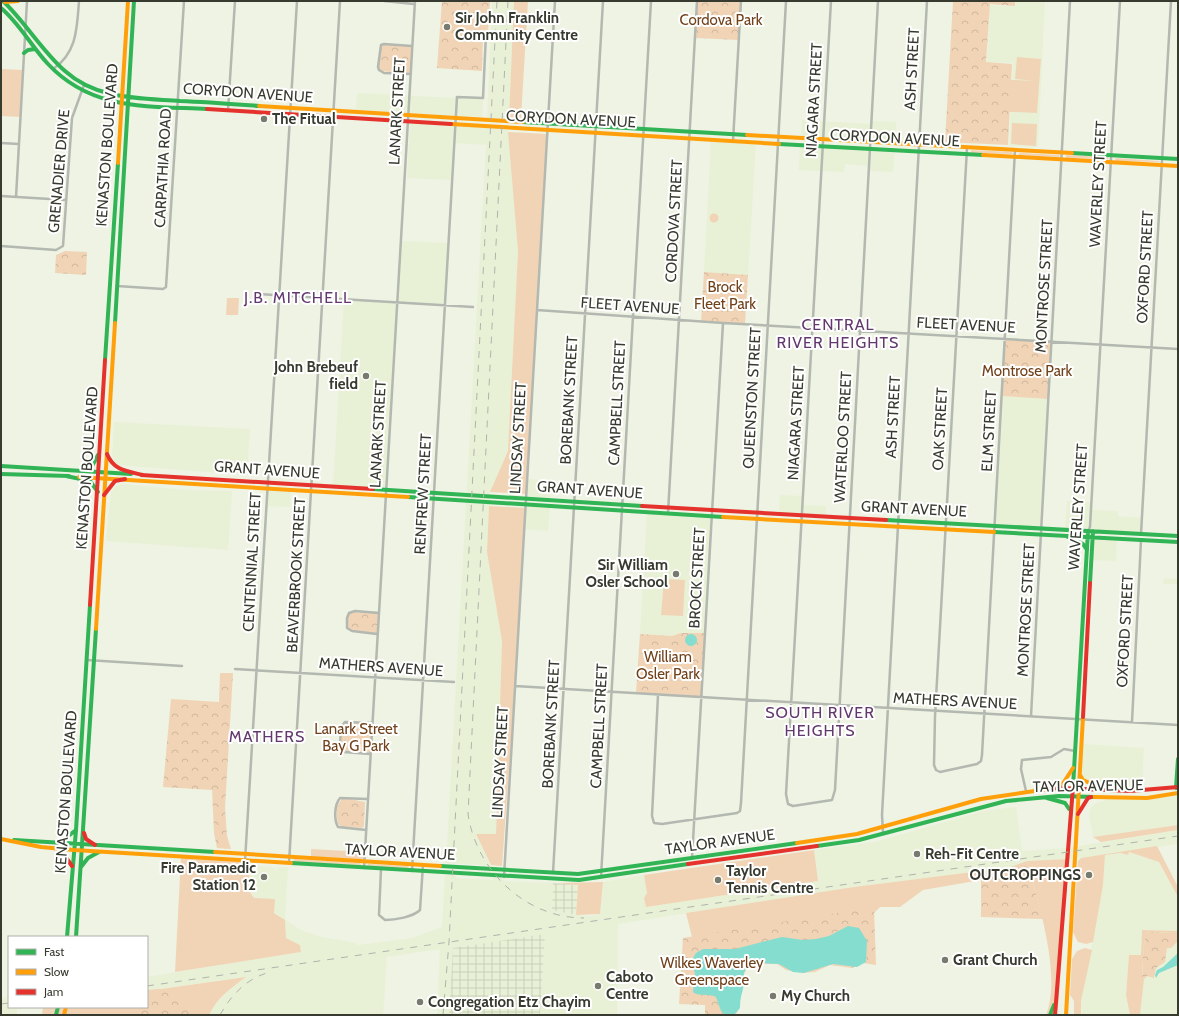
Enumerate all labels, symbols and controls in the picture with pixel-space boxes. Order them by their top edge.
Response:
place label: Sir John Franklin Community Centre [455,9,578,44]
park label: Cordova Park [679,11,763,29]
marker: Sir John Franklin Community Centre [442,22,452,32]
street label: ASH STREET [901,27,923,111]
street label: NIAGARA STREET [802,42,826,158]
street label: LANARK STREET [385,57,409,165]
street label: KENASTON BOULEVARD [92,63,122,227]
street label: CORYDON AVENUE [182,79,314,107]
street label: CORYDON AVENUE [506,107,636,131]
street label: GRENADIER DRIVE [45,108,73,234]
street label: CARPATHIA ROAD [151,108,175,228]
place label: The Fitual [272,110,336,128]
marker: The Fitual [259,114,269,124]
street label: WAVERLEY STREET [1086,120,1110,248]
street label: CORYDON AVENUE [830,126,960,150]
street label: CORDOVA STREET [662,159,686,283]
street label: OXFORD STREET [1133,210,1157,324]
street label: MONTROSE STREET [1032,219,1056,353]
park label: Brock Fleet Park [694,278,756,313]
district label: J.B. MITCHELL [243,288,352,307]
street label: FLEET AVENUE [580,294,680,318]
street label: FLEET AVENUE [916,313,1016,337]
district label: CENTRAL RIVER HEIGHTS [777,315,899,352]
street label: QUEENSTON STREET [739,327,765,469]
street label: BOREBANK STREET [557,335,581,465]
street label: CAMPBELL STREET [605,340,629,466]
place label: John Brebeuf field [273,358,358,393]
park label: Montrose Park [982,362,1073,380]
street label: NIAGARA STREET [784,365,808,481]
marker: John Brebeuf field [361,371,371,381]
street label: WATERLOO STREET [831,371,855,503]
street label: ASH STREET [882,375,904,459]
street label: LANARK STREET [366,380,390,488]
street label: LINDSAY STREET [506,382,530,494]
street label: KENASTON BOULEVARD [72,386,102,550]
street label: OAK STREET [929,387,951,471]
street label: ELM STREET [978,390,1000,472]
street label: RENFREW STREET [411,433,435,555]
street label: WAVERLEY STREET [1065,443,1091,571]
street label: GRANT AVENUE [214,457,320,483]
street label: GRANT AVENUE [537,477,643,503]
street label: CENTENNIAL STREET [239,492,265,632]
street label: BEAVERBROOK STREET [283,497,309,653]
street label: GRANT AVENUE [861,497,967,521]
street label: BROCK STREET [685,527,709,629]
street label: MONTROSE STREET [1014,543,1038,677]
place label: Sir William Osler School [586,556,668,591]
marker: Sir William Osler School [671,569,681,579]
street label: OXFORD STREET [1113,574,1137,688]
park label: William Osler Park [636,648,700,683]
street label: MATHERS AVENUE [318,654,444,680]
street label: BOREBANK STREET [539,659,563,789]
street label: CAMPBELL STREET [587,663,611,789]
street label: MATHERS AVENUE [892,689,1018,713]
district label: SOUTH RIVER HEIGHTS [765,703,875,740]
street label: LINDSAY STREET [488,706,512,818]
street label: KENASTON BOULEVARD [51,710,81,874]
park label: Lanark Street Bay G Park [314,720,398,755]
district label: MATHERS [229,727,305,746]
street label: TAYLOR AVENUE [1032,776,1144,796]
street label: TAYLOR AVENUE [664,825,776,859]
street label: TAYLOR AVENUE [344,840,456,864]
place label: Reh-Fit Centre [925,845,1019,863]
marker: Reh-Fit Centre [912,849,922,859]
place label: Fire Paramedic Station 12 [160,859,256,894]
place label: Taylor Tennis Centre [726,862,814,897]
place label: OUTCROPPINGS [969,866,1081,884]
marker: OUTCROPPINGS [1084,870,1094,880]
marker: Fire Paramedic Station 12 [259,872,269,882]
marker: Taylor Tennis Centre [713,875,723,885]
legend [8,936,148,1008]
text: Fast [44,944,64,959]
place label: Grant Church [953,951,1037,969]
park label: Wilkes Waverley Greenspace [660,954,764,989]
marker: Grant Church [940,955,950,965]
text: Slow [44,964,69,979]
place label: Caboto Centre [606,968,654,1003]
marker: Caboto Centre [593,981,603,991]
text: Jam [43,984,63,999]
place label: My Church [781,987,850,1005]
marker: My Church [768,991,778,1001]
place label: Congregation Etz Chayim [428,993,591,1011]
marker: Congregation Etz Chayim [415,997,425,1007]

